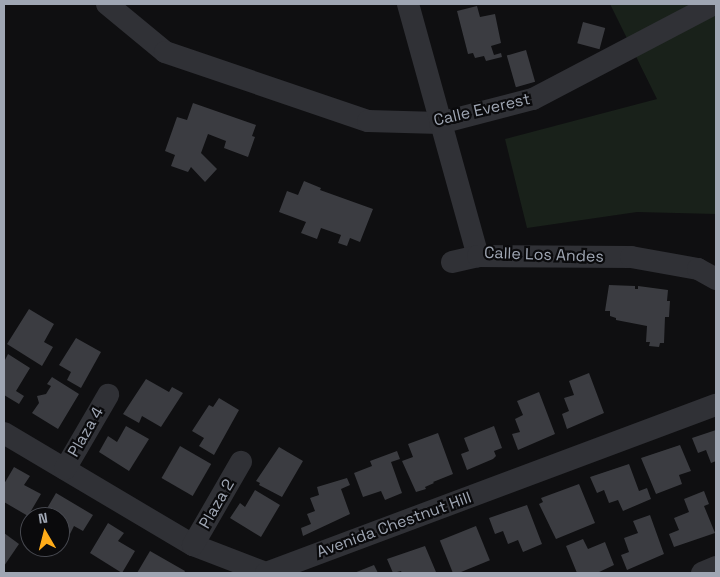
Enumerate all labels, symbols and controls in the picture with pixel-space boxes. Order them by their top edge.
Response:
street label: Calle Everest [432,90,532,130]
street label: Calle Los Andes [484,243,604,267]
street label: Plaza 4 [64,404,108,460]
street label: Plaza 2 [195,476,239,532]
street label: Avenida Chestnut Hill [314,488,474,562]
north arrow [20,507,70,557]
text: N [37,509,49,528]

